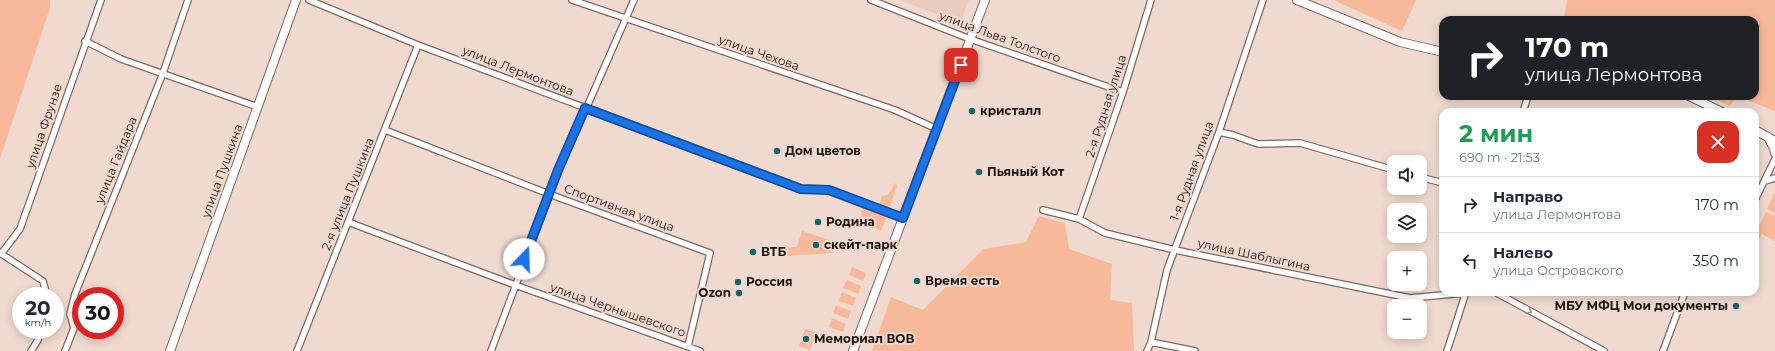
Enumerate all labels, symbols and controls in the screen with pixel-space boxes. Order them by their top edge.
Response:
street label: улица Льва Толстого [936,7,1063,66]
text: 170 m [1525,30,1609,64]
street label: улица Чехова [716,31,802,73]
icon: right [1459,32,1511,84]
street label: улица Лермонтова [459,42,576,99]
pin [944,48,978,82]
street label: 2-я Рудная улица [1082,53,1129,159]
icon: arrive [950,54,972,76]
text: улица Лермонтова [1525,64,1702,86]
street label: улица Фрунзе [22,82,65,171]
place label: кристалл [980,103,1041,118]
marker: кристалл [967,106,977,116]
street label: улица Гайдара [91,114,140,206]
street label: 1-я Рудная улица [1167,119,1216,223]
text: 2 мин [1459,119,1533,148]
button: close [1697,121,1739,163]
street label: улица Пушкина [197,122,245,221]
street label: 2-я улица Пушкина [318,135,377,252]
place label: Дом цветов [785,143,861,158]
marker: Дом цветов [772,146,782,156]
text: 690 m · 21:53 [1459,149,1540,165]
map controls [1387,155,1427,339]
button: sound [1387,155,1427,195]
place label: Пьяный Кот [987,164,1065,179]
marker: Пьяный Кот [974,167,984,177]
street label: Спортивная улица [562,181,676,235]
text: Направо [1493,187,1563,206]
icon: right [1459,194,1481,216]
text: 170 m [1695,195,1739,214]
button: layers [1387,203,1427,243]
text: улица Лермонтова [1493,206,1621,222]
place label: Родина [826,214,875,229]
marker: Родина [813,217,823,227]
street label: улица Шаблыгина [1195,235,1312,274]
place label: скейт-парк [824,237,898,252]
position arrow [503,238,545,280]
marker: скейт-парк [811,240,821,250]
text: Налево [1493,243,1553,262]
place label: ВТБ [761,244,786,259]
marker: ВТБ [748,247,758,257]
icon: left [1459,250,1481,272]
button: + [1387,251,1427,291]
text: 350 m [1692,251,1739,270]
text: улица Островского [1493,262,1624,278]
place label: Время есть [925,273,999,288]
place label: Россия [746,274,793,289]
marker: Время есть [912,276,922,286]
marker: Россия [733,277,743,287]
street label: улица Чернышевского [547,279,688,340]
place label: Ozon [698,285,731,300]
speed limit sign: 30 [72,287,124,339]
marker: Ozon [734,288,744,298]
text: 20 [25,296,51,320]
place label: МБУ МФЦ Мои документы [1554,298,1728,313]
button: − [1387,299,1427,339]
marker: МБУ МФЦ Мои документы [1731,301,1741,311]
one-way arrow [1525,307,1532,314]
text: km/h [25,316,51,329]
place label: Мемориал ВОВ [814,331,914,346]
marker: Мемориал ВОВ [801,334,811,344]

